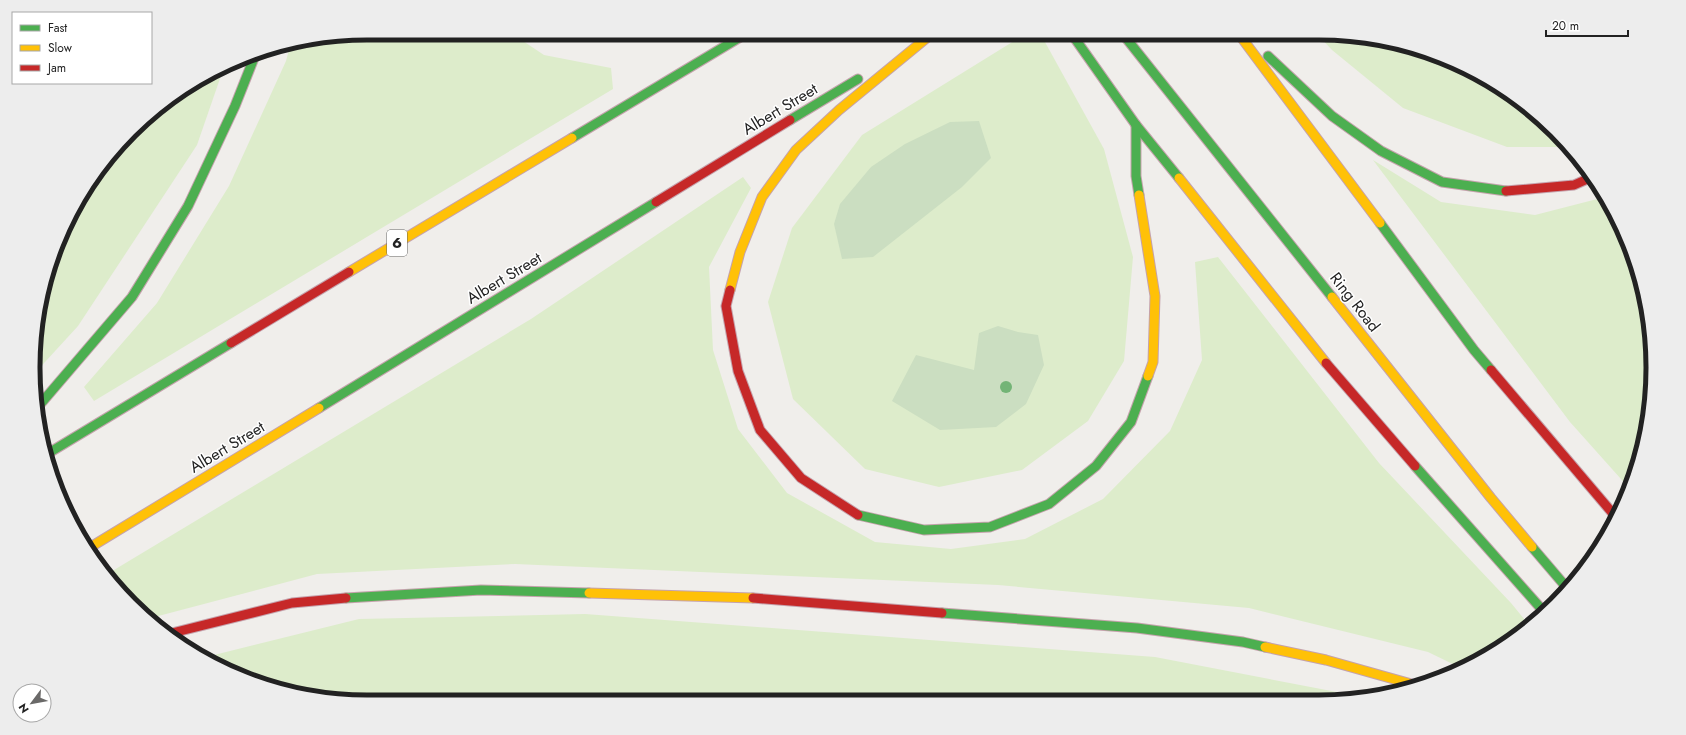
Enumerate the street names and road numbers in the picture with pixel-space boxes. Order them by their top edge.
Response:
street label: Albert Street [738,77,822,140]
road number: 6 [387,230,407,256]
street label: Albert Street [462,246,546,309]
street label: Ring Road [1324,267,1386,337]
street label: Albert Street [185,415,269,478]

